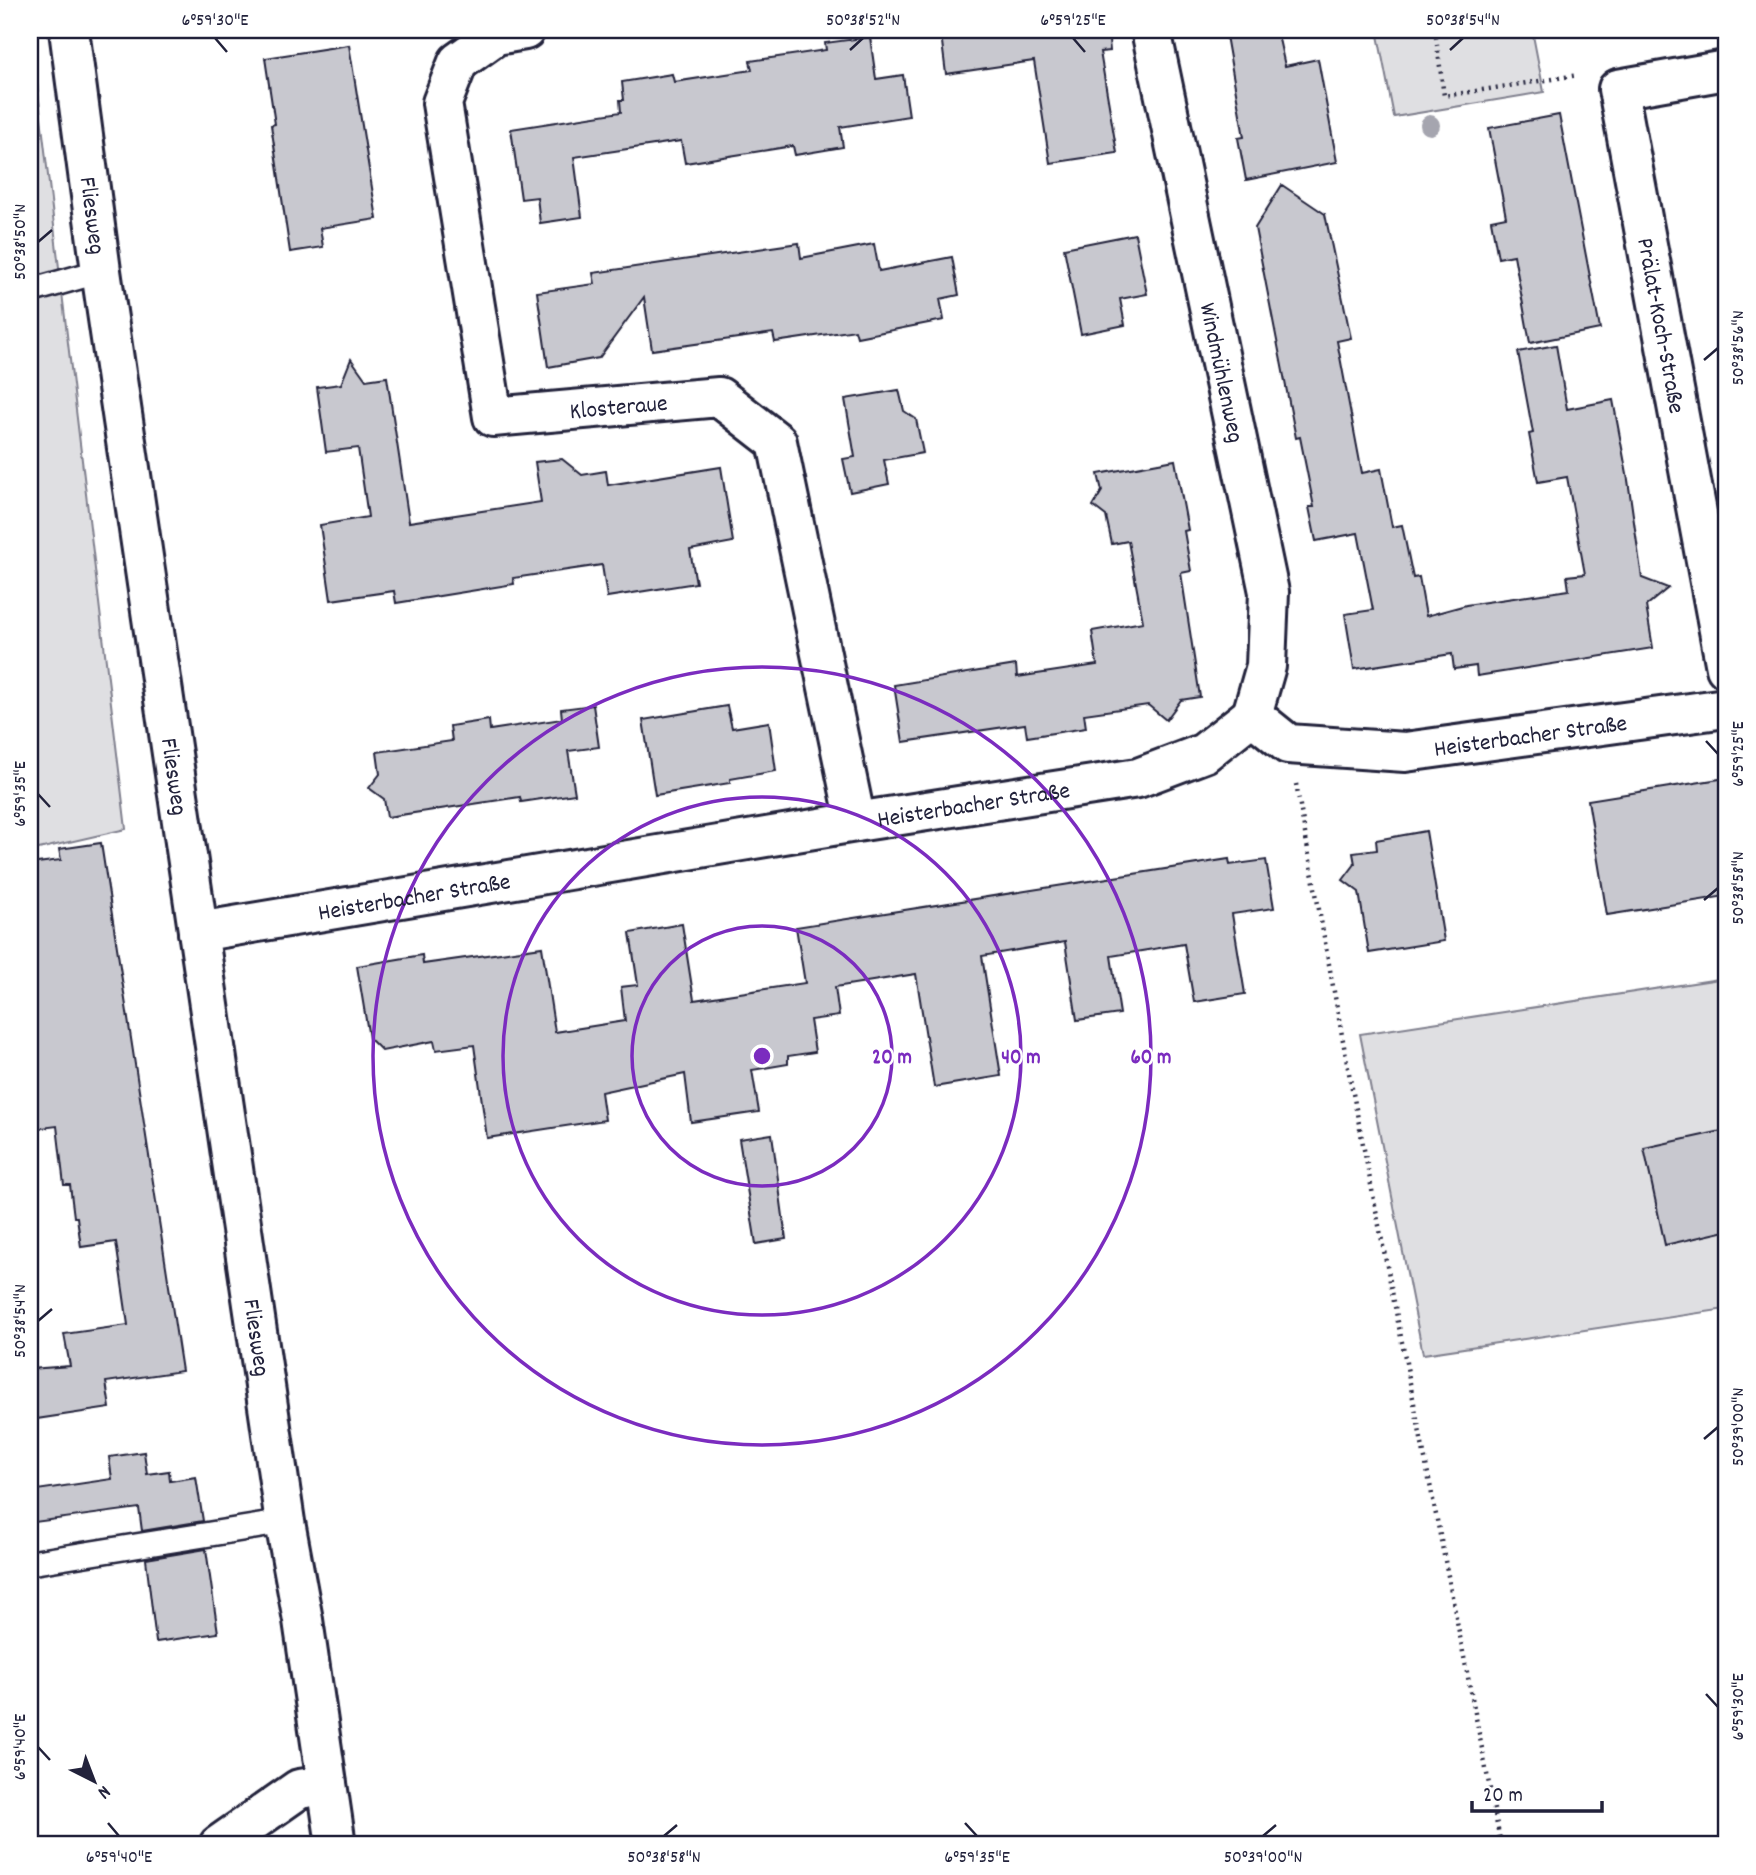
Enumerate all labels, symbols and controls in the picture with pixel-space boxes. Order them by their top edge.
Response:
text: 6°59'30"E [181,9,249,34]
text: 50°38'52"N [826,9,900,34]
text: 6°59'25"E [1040,9,1106,34]
text: 50°38'54"N [1426,9,1500,34]
street label: Fliesweg [69,175,113,257]
text: 50°38'50"N [9,204,34,280]
street label: Prälat-Koch-Straße [1626,235,1692,416]
street label: Windmühlenweg [1189,300,1251,446]
text: 50°38'56"N [1727,310,1752,386]
street label: Klosteraue [568,388,669,430]
street label: Heisterbacher Straße [1432,708,1629,768]
text: 6°59'25"E [1727,721,1752,787]
street label: Fliesweg [150,736,195,818]
text: 6°59'35"E [9,761,34,827]
street label: Heisterbacher Straße [875,775,1073,838]
text: 50°38'58"N [1727,851,1752,925]
street label: Heisterbacher Straße [316,866,513,932]
centre of rings [750,1044,774,1068]
text: 20 m [872,1044,912,1074]
text: 40 m [1001,1044,1041,1074]
text: 60 m [1131,1044,1171,1074]
text: 50°38'54"N [9,1284,34,1358]
street label: Fliesweg [232,1297,277,1379]
text: 50°39'00"N [1727,1388,1752,1466]
text: 6°59'30"E [1727,1673,1752,1741]
text: 6°59'40"E [9,1714,34,1780]
north arrow [60,1745,130,1815]
scale bar [1472,1770,1602,1814]
text: N [91,1778,116,1804]
text: 20 m [1483,1782,1523,1812]
text: 6°59'40"E [86,1846,152,1871]
text: 50°38'58"N [627,1846,701,1871]
text: 6°59'35"E [944,1846,1010,1871]
text: 50°39'00"N [1224,1846,1302,1871]

